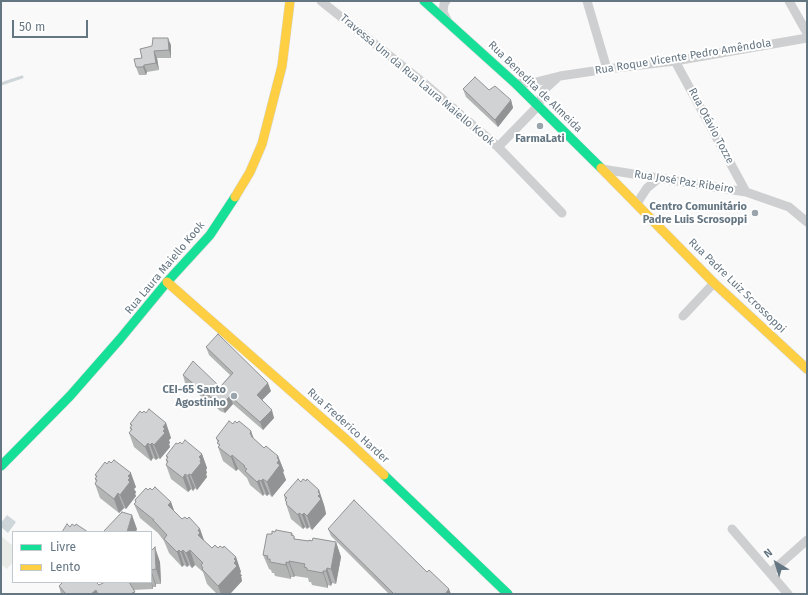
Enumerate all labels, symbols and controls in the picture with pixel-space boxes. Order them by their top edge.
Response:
scale bar [14,12,90,38]
street label: Travessa Um da Rua Laura Maiello Kook [337,12,497,148]
text: 50 m [19,20,45,34]
street label: Rua Roque Vicente Pedro Amêndola [594,37,772,77]
street label: Rua Benedita de Almeida [485,39,585,135]
street label: Rua Otávio Tozze [685,86,737,166]
marker: FarmaLati [535,121,545,131]
place label: FarmaLati [515,132,565,146]
street label: Rua José Paz Ribeiro [633,168,735,196]
place label: Centro Comunitário Padre Luis Scrosoppi [643,200,747,226]
marker: Centro Comunitário Padre Luis Scrosoppi [750,208,760,218]
street label: Rua Laura Maiello Kook [122,219,208,317]
street label: Rua Padre Luiz Scrossoppi [686,236,788,336]
place label: CEI-65 Santo Agostinho [162,383,226,409]
street label: Rua Frederico Harder [304,386,392,466]
marker: CEI-65 Santo Agostinho [229,391,239,401]
legend [12,531,152,583]
text: Livre [50,540,76,554]
north arrow [756,543,796,583]
text: N [761,546,775,561]
text: Lento [50,560,80,574]

